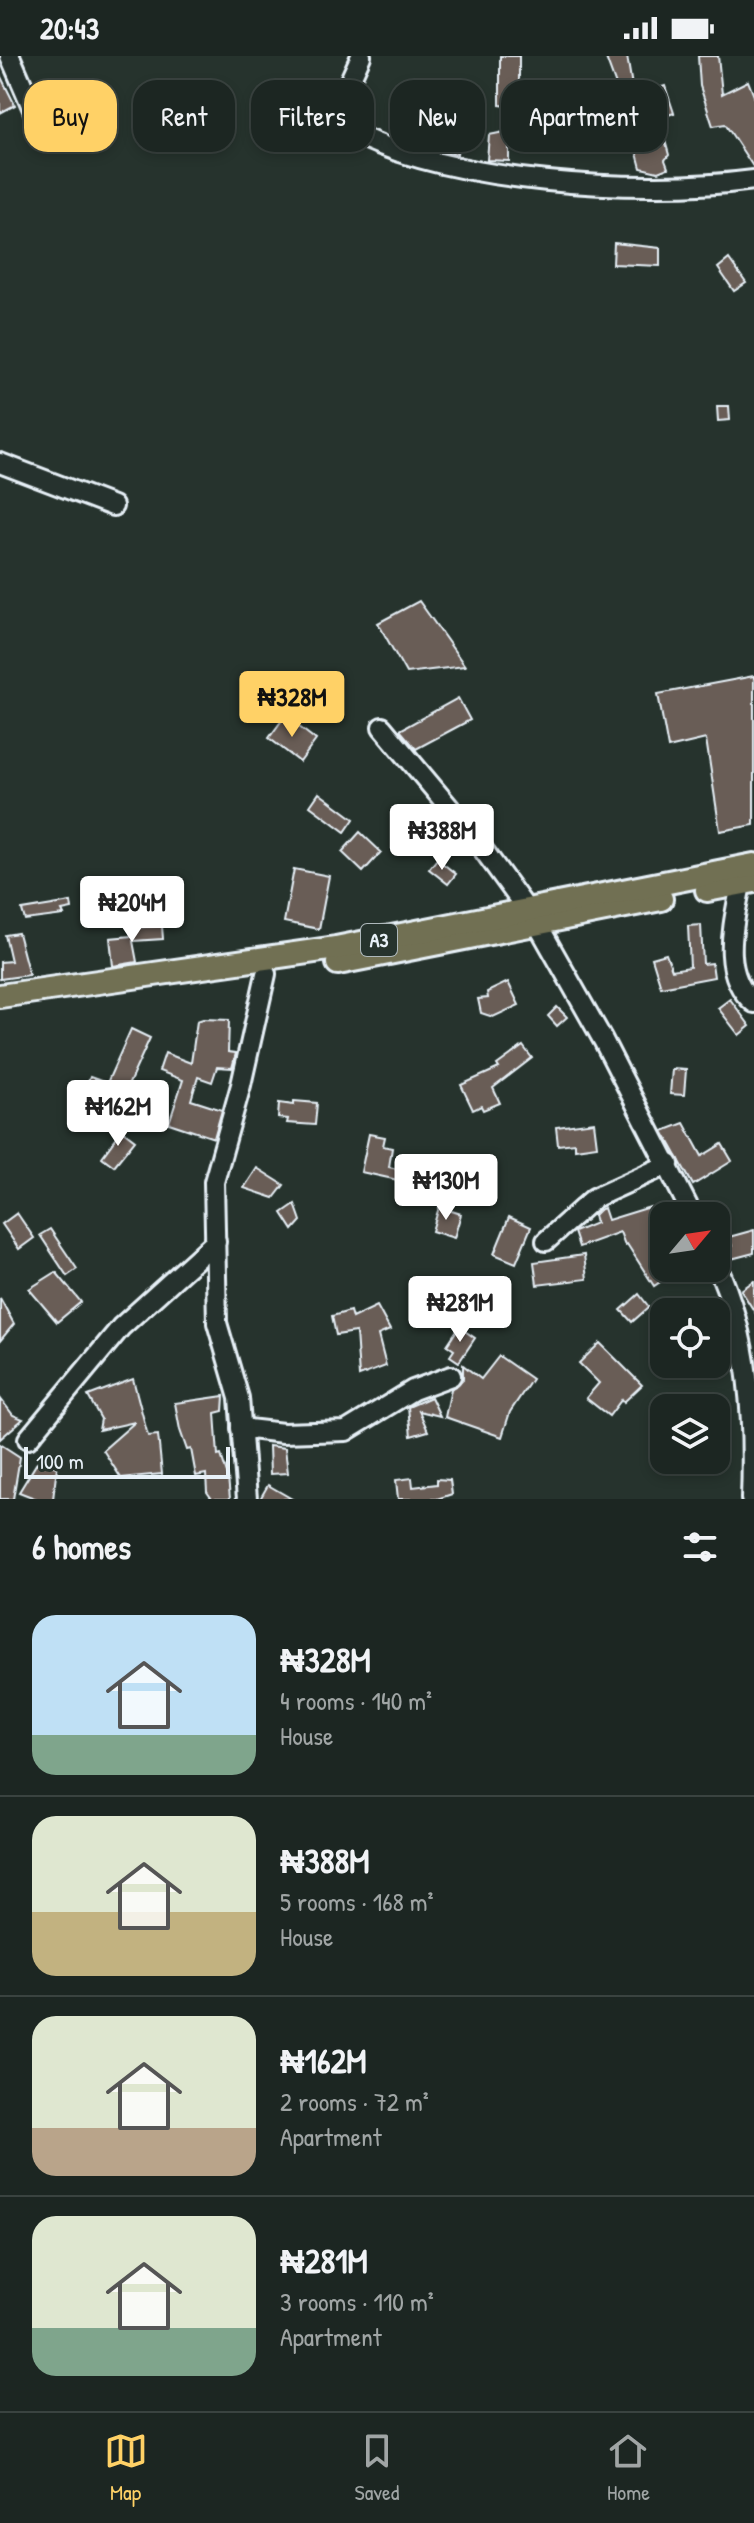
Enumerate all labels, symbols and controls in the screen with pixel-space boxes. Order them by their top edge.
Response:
text: 20:43 [40,8,99,48]
chip: Buy [24,80,117,152]
chip: Rent [133,80,235,152]
chip: Filters [251,80,374,152]
chip: New [390,80,485,152]
chip: Apartment [501,80,667,152]
pin: ₦328M [236,671,348,739]
text: ₦328M [257,679,327,714]
pin: ₦388M [386,804,498,872]
text: ₦388M [408,812,476,847]
pin: ₦204M [76,876,188,944]
text: ₦204M [98,884,166,919]
road number: A3 [361,924,397,956]
pin: ₦162M [62,1080,174,1148]
text: ₦162M [85,1088,151,1123]
pin: ₦130M [390,1154,502,1222]
text: ₦130M [413,1162,479,1197]
north arrow [650,1202,730,1282]
map controls [650,1202,730,1474]
pin: ₦281M [404,1276,516,1344]
text: ₦281M [426,1284,494,1319]
button: locate [650,1298,730,1378]
button: layers [650,1394,730,1474]
scale bar [24,1443,230,1479]
text: 100 m [36,1446,84,1476]
text: 6 homes [32,1524,131,1570]
icon: filters [678,1525,722,1569]
text: ₦328M [280,1637,371,1683]
icon: home [96,1647,192,1743]
text: 4 rooms · 140 m² [280,1683,432,1718]
text: House [280,1718,333,1753]
text: ₦388M [280,1838,369,1884]
icon: home [96,1848,192,1944]
text: 5 rooms · 168 m² [280,1884,434,1919]
text: House [280,1919,333,1954]
text: ₦162M [280,2038,367,2084]
icon: home [96,2048,192,2144]
text: 2 rooms · 72 m² [280,2084,429,2119]
text: Apartment [280,2119,382,2154]
text: ₦281M [280,2238,368,2284]
icon: home [96,2248,192,2344]
text: 3 rooms · 110 m² [280,2284,434,2319]
text: Apartment [280,2319,382,2354]
tab: Map [104,2429,148,2507]
tab: Saved [355,2429,399,2507]
tab: Home [606,2429,650,2507]

